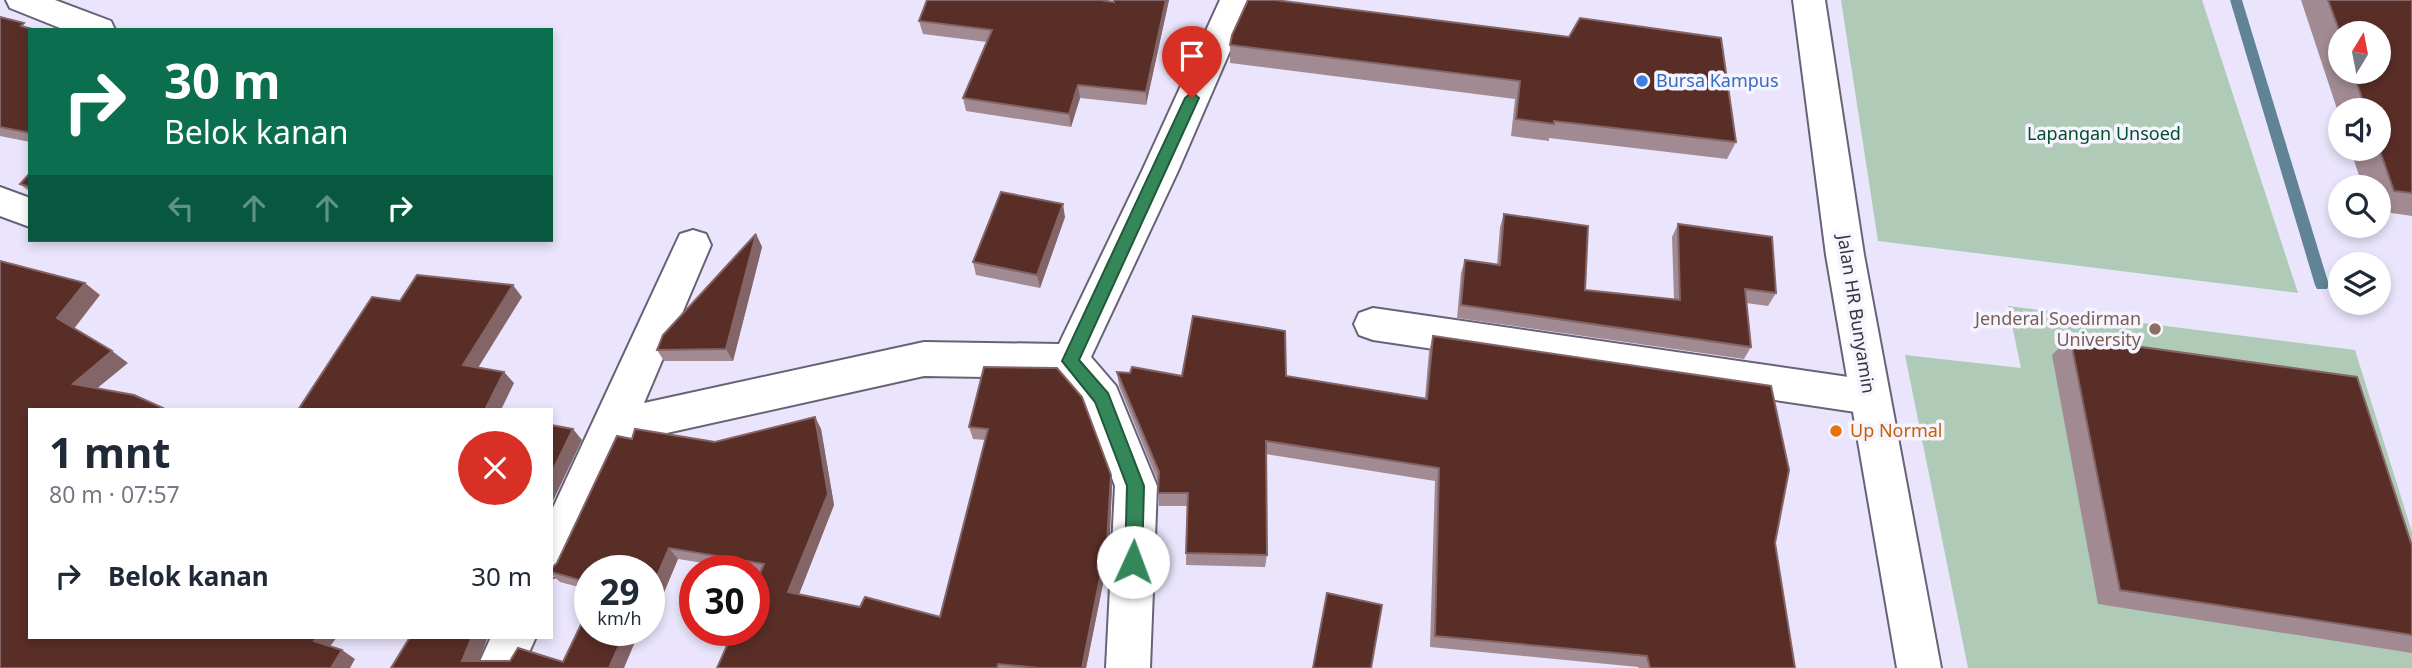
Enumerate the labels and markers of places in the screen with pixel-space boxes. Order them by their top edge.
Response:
pin [1162,26,1222,98]
place label: Bursa Kampus [1656,68,1779,92]
marker: Bursa Kampus [1634,73,1650,89]
place label: Jenderal Soedirman University [1973,306,2142,351]
marker: Jenderal Soedirman University [2147,321,2163,337]
place label: Up Normal [1850,418,1942,442]
marker: Up Normal [1828,423,1844,439]

